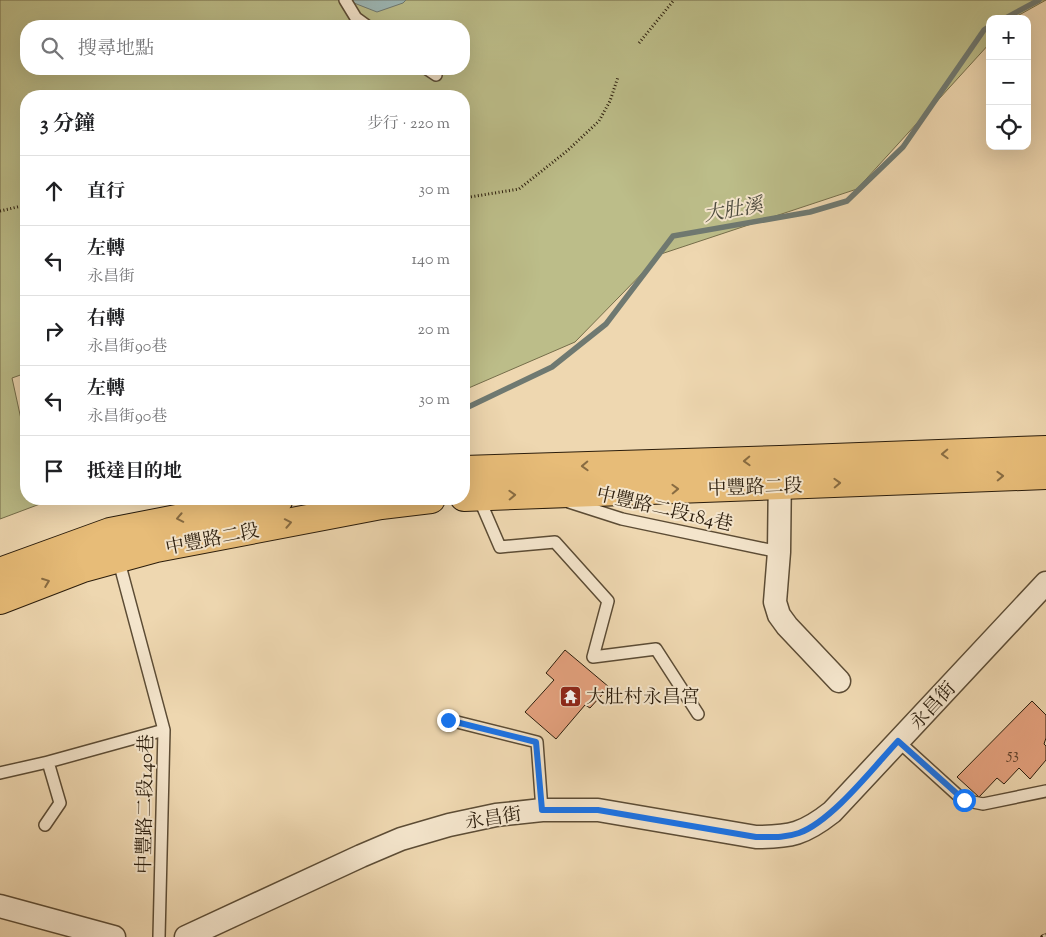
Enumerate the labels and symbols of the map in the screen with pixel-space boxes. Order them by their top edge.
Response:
water label: 大肚溪 [701,192,767,231]
one-way arrow [941,448,949,459]
one-way arrow [743,456,751,467]
one-way arrow [581,461,588,471]
one-way arrow [996,471,1004,482]
street label: 中豐路二段 [707,473,803,504]
one-way arrow [833,477,841,488]
street label: 中豐路二段184巷 [594,482,735,539]
one-way arrow [671,483,679,494]
one-way arrow [509,489,517,500]
one-way arrow [175,513,184,523]
street label: 中豐路二段 [163,518,262,563]
one-way arrow [284,519,292,529]
one-way arrow [41,578,49,588]
street label: 永昌街 [905,677,963,737]
temple icon: 大肚村永昌宮 [558,684,582,708]
place label: 大肚村永昌宮 [586,685,700,712]
route end [437,709,460,732]
street label: 中豐路二段140巷 [132,734,161,874]
house number: 53 [1006,744,1019,767]
route start [953,789,976,812]
street label: 永昌街 [463,802,524,837]

